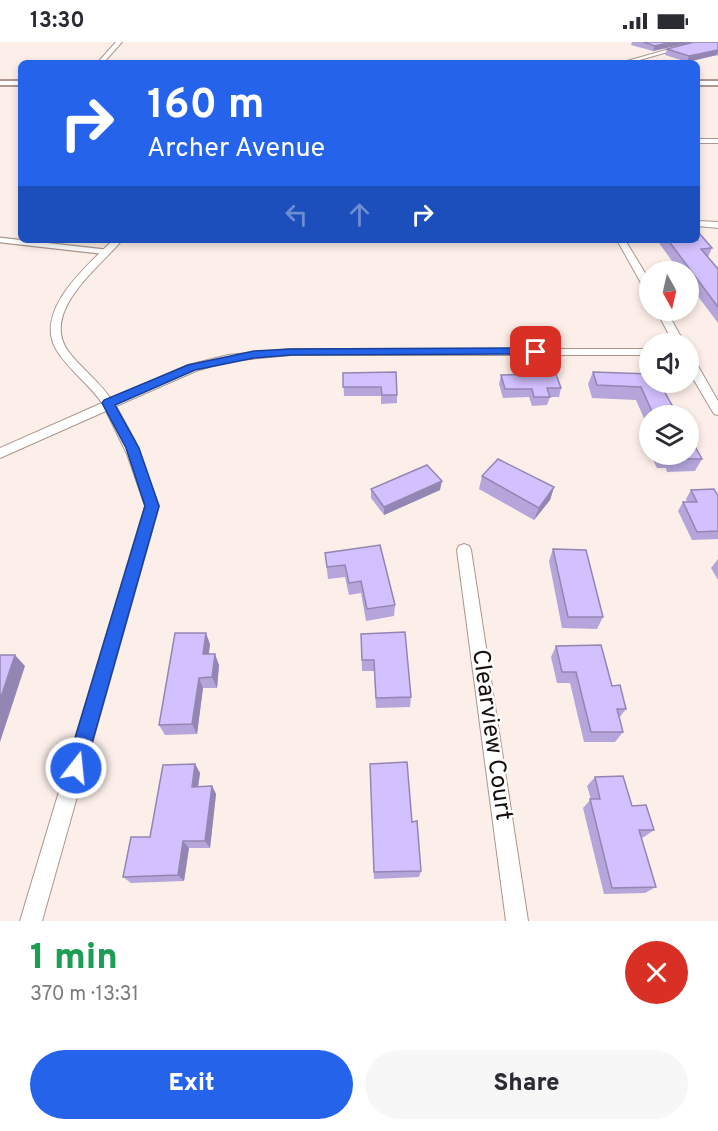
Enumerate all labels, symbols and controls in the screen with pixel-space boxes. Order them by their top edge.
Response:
text: 13:30 [30,8,85,35]
text: 160 m [147,80,265,133]
icon: right [48,84,126,162]
text: Archer Avenue [147,132,325,166]
icon: left [280,198,313,231]
icon: ahead [343,198,376,231]
icon: right [406,198,439,231]
north arrow [639,261,699,321]
map controls [639,261,699,465]
pin [510,326,561,377]
button: sound [639,333,699,393]
icon: arrive [519,335,552,368]
button: layers [639,405,699,465]
street label: Clearview Court [464,648,518,822]
position arrow [44,736,108,800]
text: 1 min [30,936,118,982]
button: close [625,941,688,1004]
text: 370 m · 13:31 [30,982,139,1008]
button: Exit [30,1050,353,1119]
button: Share [365,1050,688,1119]

